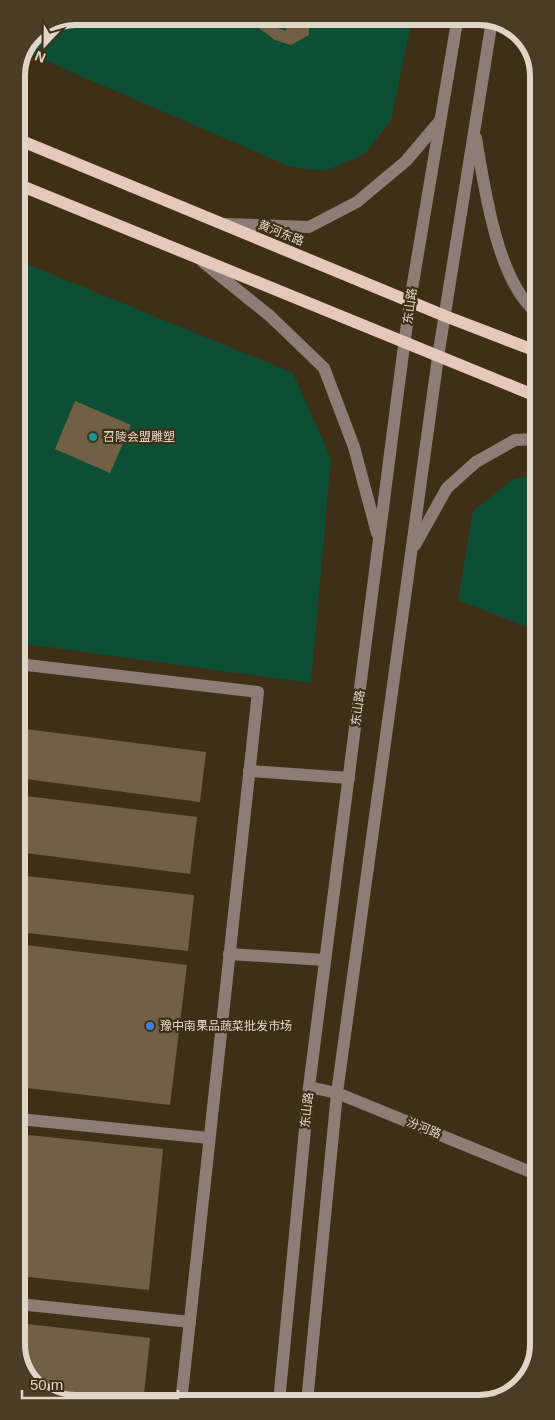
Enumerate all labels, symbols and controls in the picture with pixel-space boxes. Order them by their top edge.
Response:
north arrow [20,20,70,70]
text: N [32,48,48,66]
street label: 黄河东路 [256,218,306,248]
street label: 东山路 [401,287,419,325]
place label: 召陵会盟雕塑 [103,430,175,444]
marker: 召陵会盟雕塑 [87,431,99,443]
street label: 东山路 [349,689,367,727]
place label: 豫中南果品蔬菜批发市场 [160,1019,292,1033]
marker: 豫中南果品蔬菜批发市场 [144,1020,156,1032]
street label: 东山路 [298,1091,316,1129]
street label: 汾河路 [405,1115,443,1141]
scale bar [22,1368,179,1400]
text: 50 m [30,1376,63,1393]

